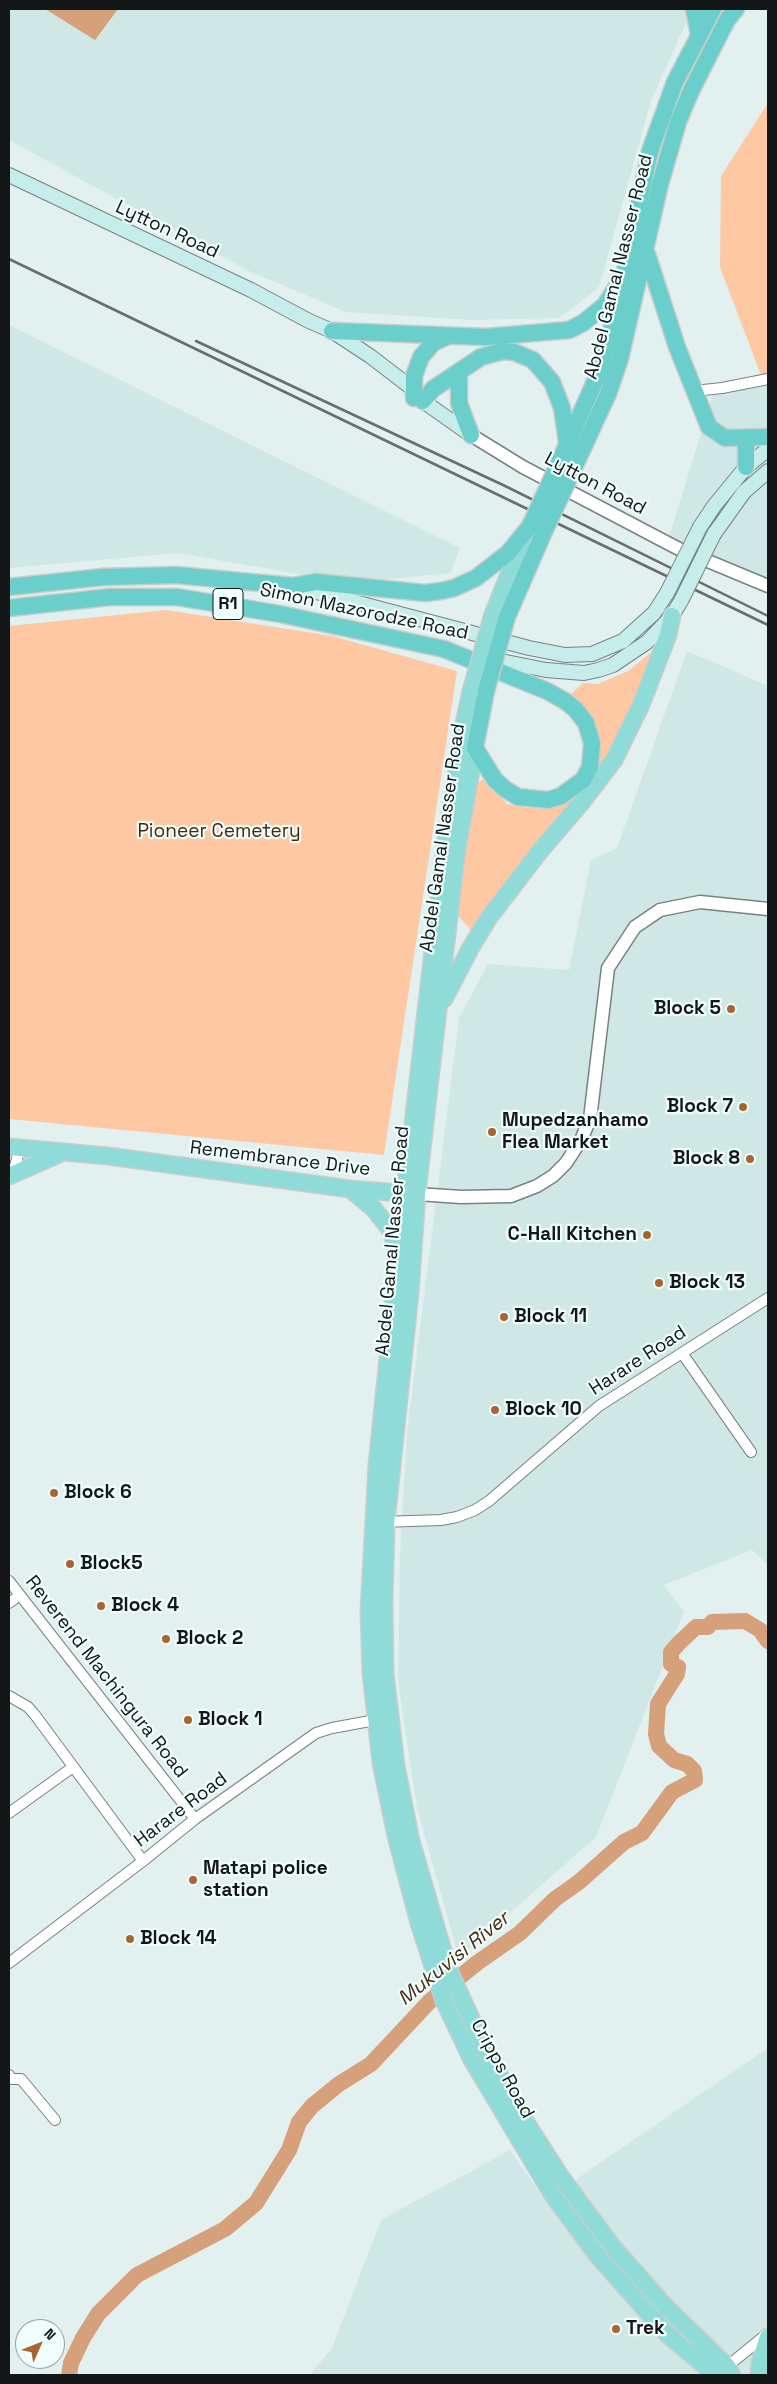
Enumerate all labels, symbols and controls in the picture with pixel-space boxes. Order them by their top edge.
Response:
street label: Abdel Gamal Nasser Road [580,152,658,382]
street label: Lytton Road [112,196,222,264]
street label: Lytton Road [540,448,650,520]
street label: Simon Mazorodze Road [258,579,470,645]
road number: R1 [213,588,243,620]
street label: Abdel Gamal Nasser Road [416,722,470,954]
park label: Pioneer Cemetery [137,821,301,843]
place label: Block 5 [654,998,721,1020]
marker: Block 5 [725,1003,737,1015]
place label: Block 7 [667,1096,733,1118]
marker: Block 7 [737,1101,749,1113]
place label: Mupedzanhamo Flea Market [502,1110,649,1154]
street label: Abdel Gamal Nasser Road [372,1125,414,1357]
marker: Mupedzanhamo Flea Market [486,1126,498,1138]
street label: Remembrance Drive [188,1137,372,1181]
place label: Block 8 [673,1148,740,1170]
marker: Block 8 [744,1153,756,1165]
place label: C-Hall Kitchen [507,1224,637,1246]
marker: C-Hall Kitchen [641,1229,653,1241]
place label: Block 13 [669,1272,745,1294]
marker: Block 13 [653,1277,665,1289]
place label: Block 11 [514,1306,587,1328]
marker: Block 11 [498,1311,510,1323]
street label: Harare Road [585,1321,691,1401]
place label: Block 10 [505,1399,582,1421]
marker: Block 10 [489,1404,501,1416]
place label: Block 6 [64,1482,132,1504]
marker: Block 6 [48,1487,60,1499]
place label: Block5 [80,1553,143,1575]
marker: Block5 [64,1558,76,1570]
street label: Reverend Machingura Road [20,1571,192,1783]
place label: Block 4 [111,1595,179,1617]
marker: Block 4 [95,1600,107,1612]
place label: Block 2 [176,1628,243,1650]
marker: Block 2 [160,1633,172,1645]
place label: Block 1 [198,1709,263,1731]
marker: Block 1 [182,1714,194,1726]
street label: Harare Road [130,1768,232,1852]
place label: Matapi police station [203,1858,328,1902]
marker: Matapi police station [187,1874,199,1886]
water label: Mukuvisi River [394,1907,514,2011]
place label: Block 14 [140,1928,217,1950]
marker: Block 14 [124,1933,136,1945]
street label: Cripps Road [465,2015,539,2123]
place label: Trek [626,2318,665,2340]
north arrow [15,2319,65,2369]
marker: Trek [610,2323,622,2335]
text: N [40,2325,60,2344]

